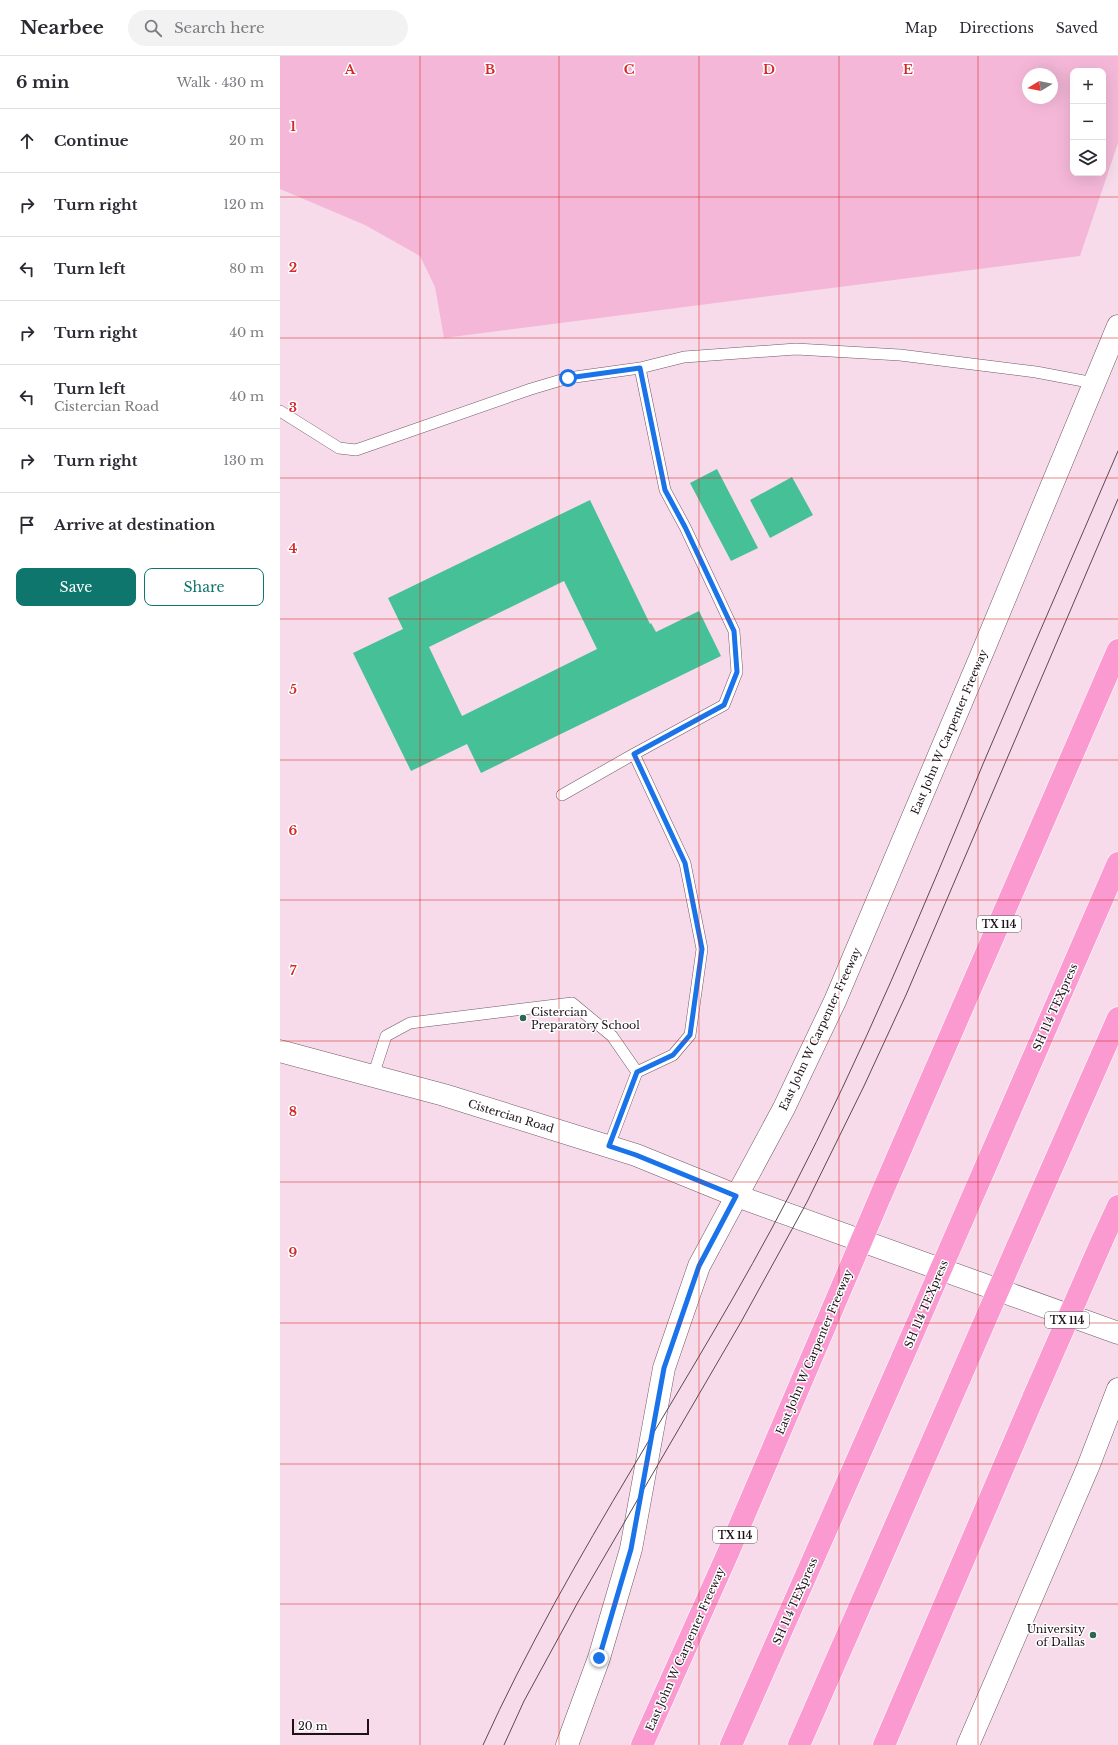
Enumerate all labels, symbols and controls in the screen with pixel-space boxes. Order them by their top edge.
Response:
search box [128,10,408,46]
text: Nearbee [20,16,104,39]
icon: search [142,17,164,39]
text: Search here [174,18,265,37]
text: Map [905,19,937,37]
text: Directions [959,19,1034,37]
text: Saved [1056,19,1098,37]
text: A [344,61,356,78]
text: B [485,61,495,78]
text: C [624,61,635,78]
text: D [763,61,775,78]
text: E [903,61,913,78]
north arrow [1022,68,1058,104]
map controls [1070,68,1106,176]
button: + [1070,68,1106,104]
text: 6 min [16,72,69,93]
text: Walk · 430 m [177,74,264,91]
button: − [1070,104,1106,140]
text: 1 [290,118,296,135]
icon: ahead [16,130,38,152]
text: Continue [54,131,129,150]
text: 20 m [229,132,264,149]
button: layers [1070,140,1106,176]
icon: right [16,194,38,216]
text: Turn right [54,195,137,214]
text: 120 m [223,196,264,213]
icon: left [16,258,38,280]
text: Turn left [54,259,125,278]
text: 2 [289,259,297,276]
text: 80 m [229,260,264,277]
icon: right [16,322,38,344]
text: Turn right [54,323,137,342]
text: 40 m [229,324,264,341]
route start [559,369,577,387]
text: Turn left [54,379,125,398]
icon: left [16,386,38,408]
text: 40 m [229,388,264,405]
text: Cistercian Road [54,398,159,415]
text: 3 [289,399,297,416]
icon: right [16,450,38,472]
text: Turn right [54,451,137,470]
text: 130 m [223,452,264,469]
icon: arrive [16,514,38,536]
text: Arrive at destination [54,515,215,534]
text: 4 [289,540,298,557]
button: Save [16,568,136,606]
button: Share [144,568,264,606]
street label: East John W Carpenter Freeway [908,647,990,817]
text: 5 [289,681,297,698]
text: 6 [289,822,298,839]
road number: TX 114 [977,916,1021,932]
street label: East John W Carpenter Freeway [776,945,864,1113]
street label: SH 114 TEXpress [1029,961,1081,1053]
text: 7 [290,962,297,979]
place label: Cistercian Preparatory School [531,1005,640,1032]
marker: Cistercian Preparatory School [518,1013,528,1023]
street label: Cistercian Road [466,1096,556,1136]
text: 8 [289,1103,297,1120]
text: 9 [289,1244,298,1261]
street label: SH 114 TEXpress [901,1258,951,1350]
street label: East John W Carpenter Freeway [773,1267,855,1437]
road number: TX 114 [1045,1312,1089,1328]
road number: TX 114 [713,1527,757,1543]
street label: SH 114 TEXpress [769,1555,821,1647]
street label: East John W Carpenter Freeway [642,1565,728,1733]
place label: University of Dallas [1027,1622,1085,1649]
marker: University of Dallas [1088,1630,1098,1640]
route end [590,1649,608,1667]
scale bar [292,1717,369,1736]
text: 20 m [298,1719,328,1733]

